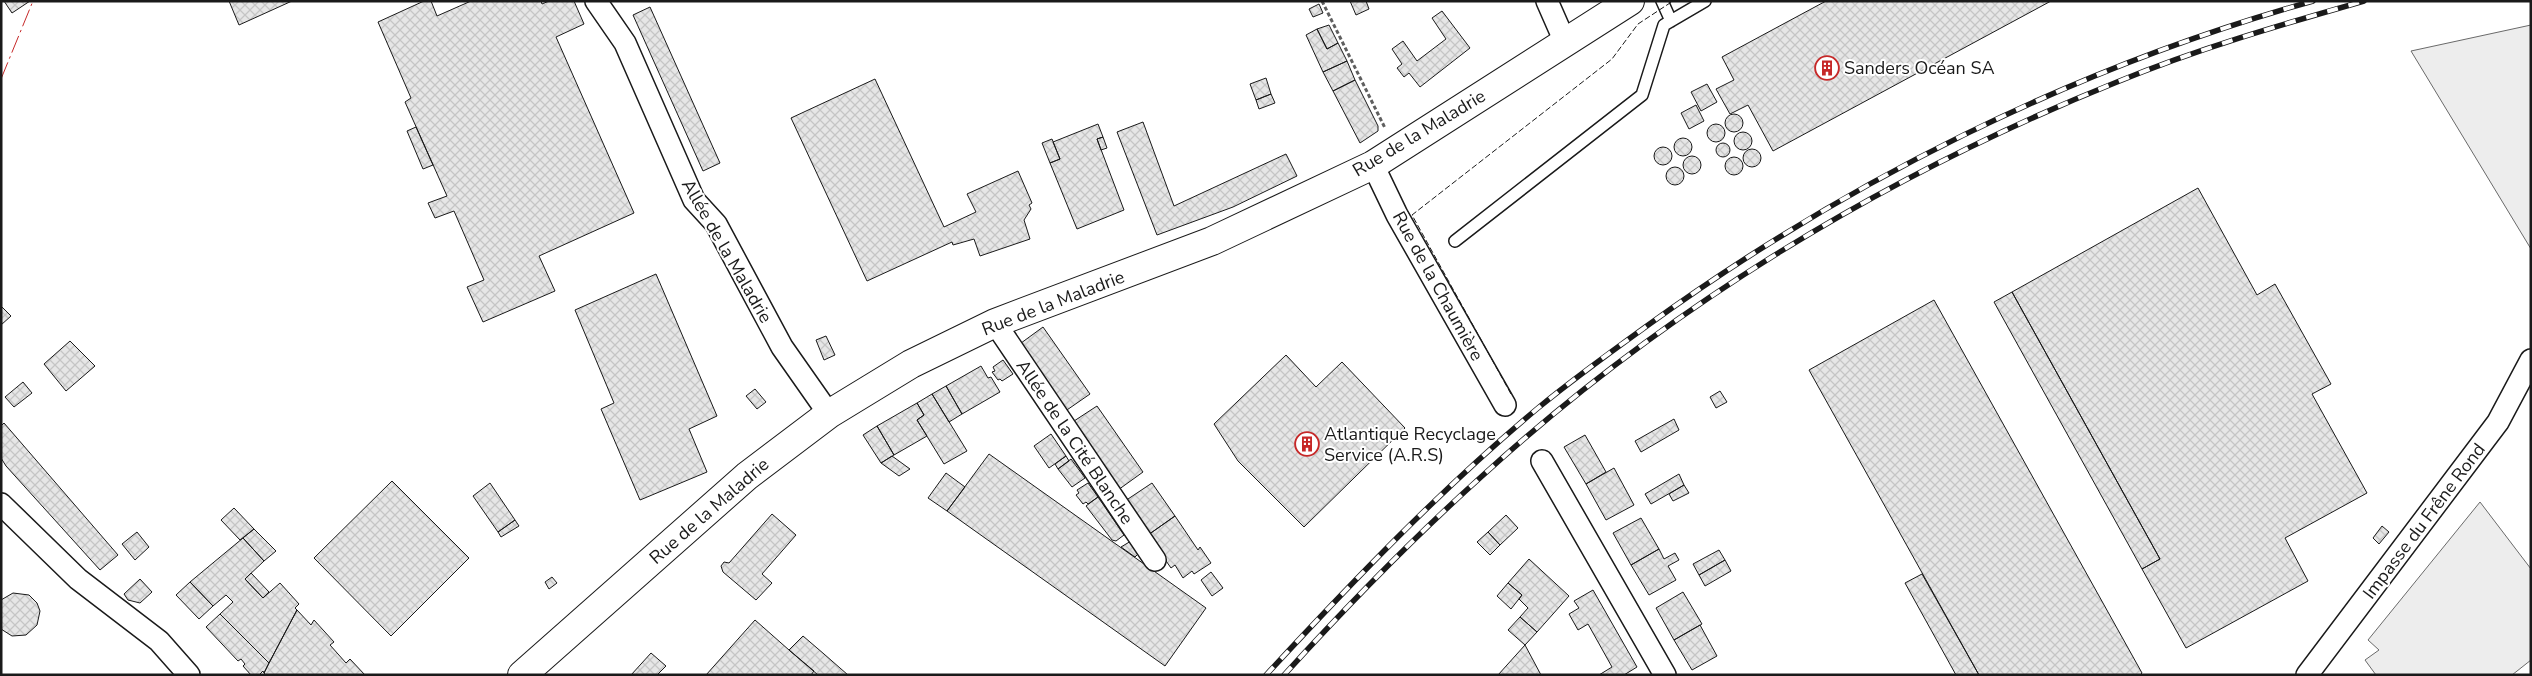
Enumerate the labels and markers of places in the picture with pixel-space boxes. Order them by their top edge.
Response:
building icon: Sanders Océan SA [1814,55,1840,81]
place label: Sanders Océan SA [1844,56,1995,80]
place label: Atlantique Recyclage Service (A.R.S) [1324,422,1496,467]
building icon: Atlantique Recyclage Service (A.R.S) [1294,431,1320,457]

